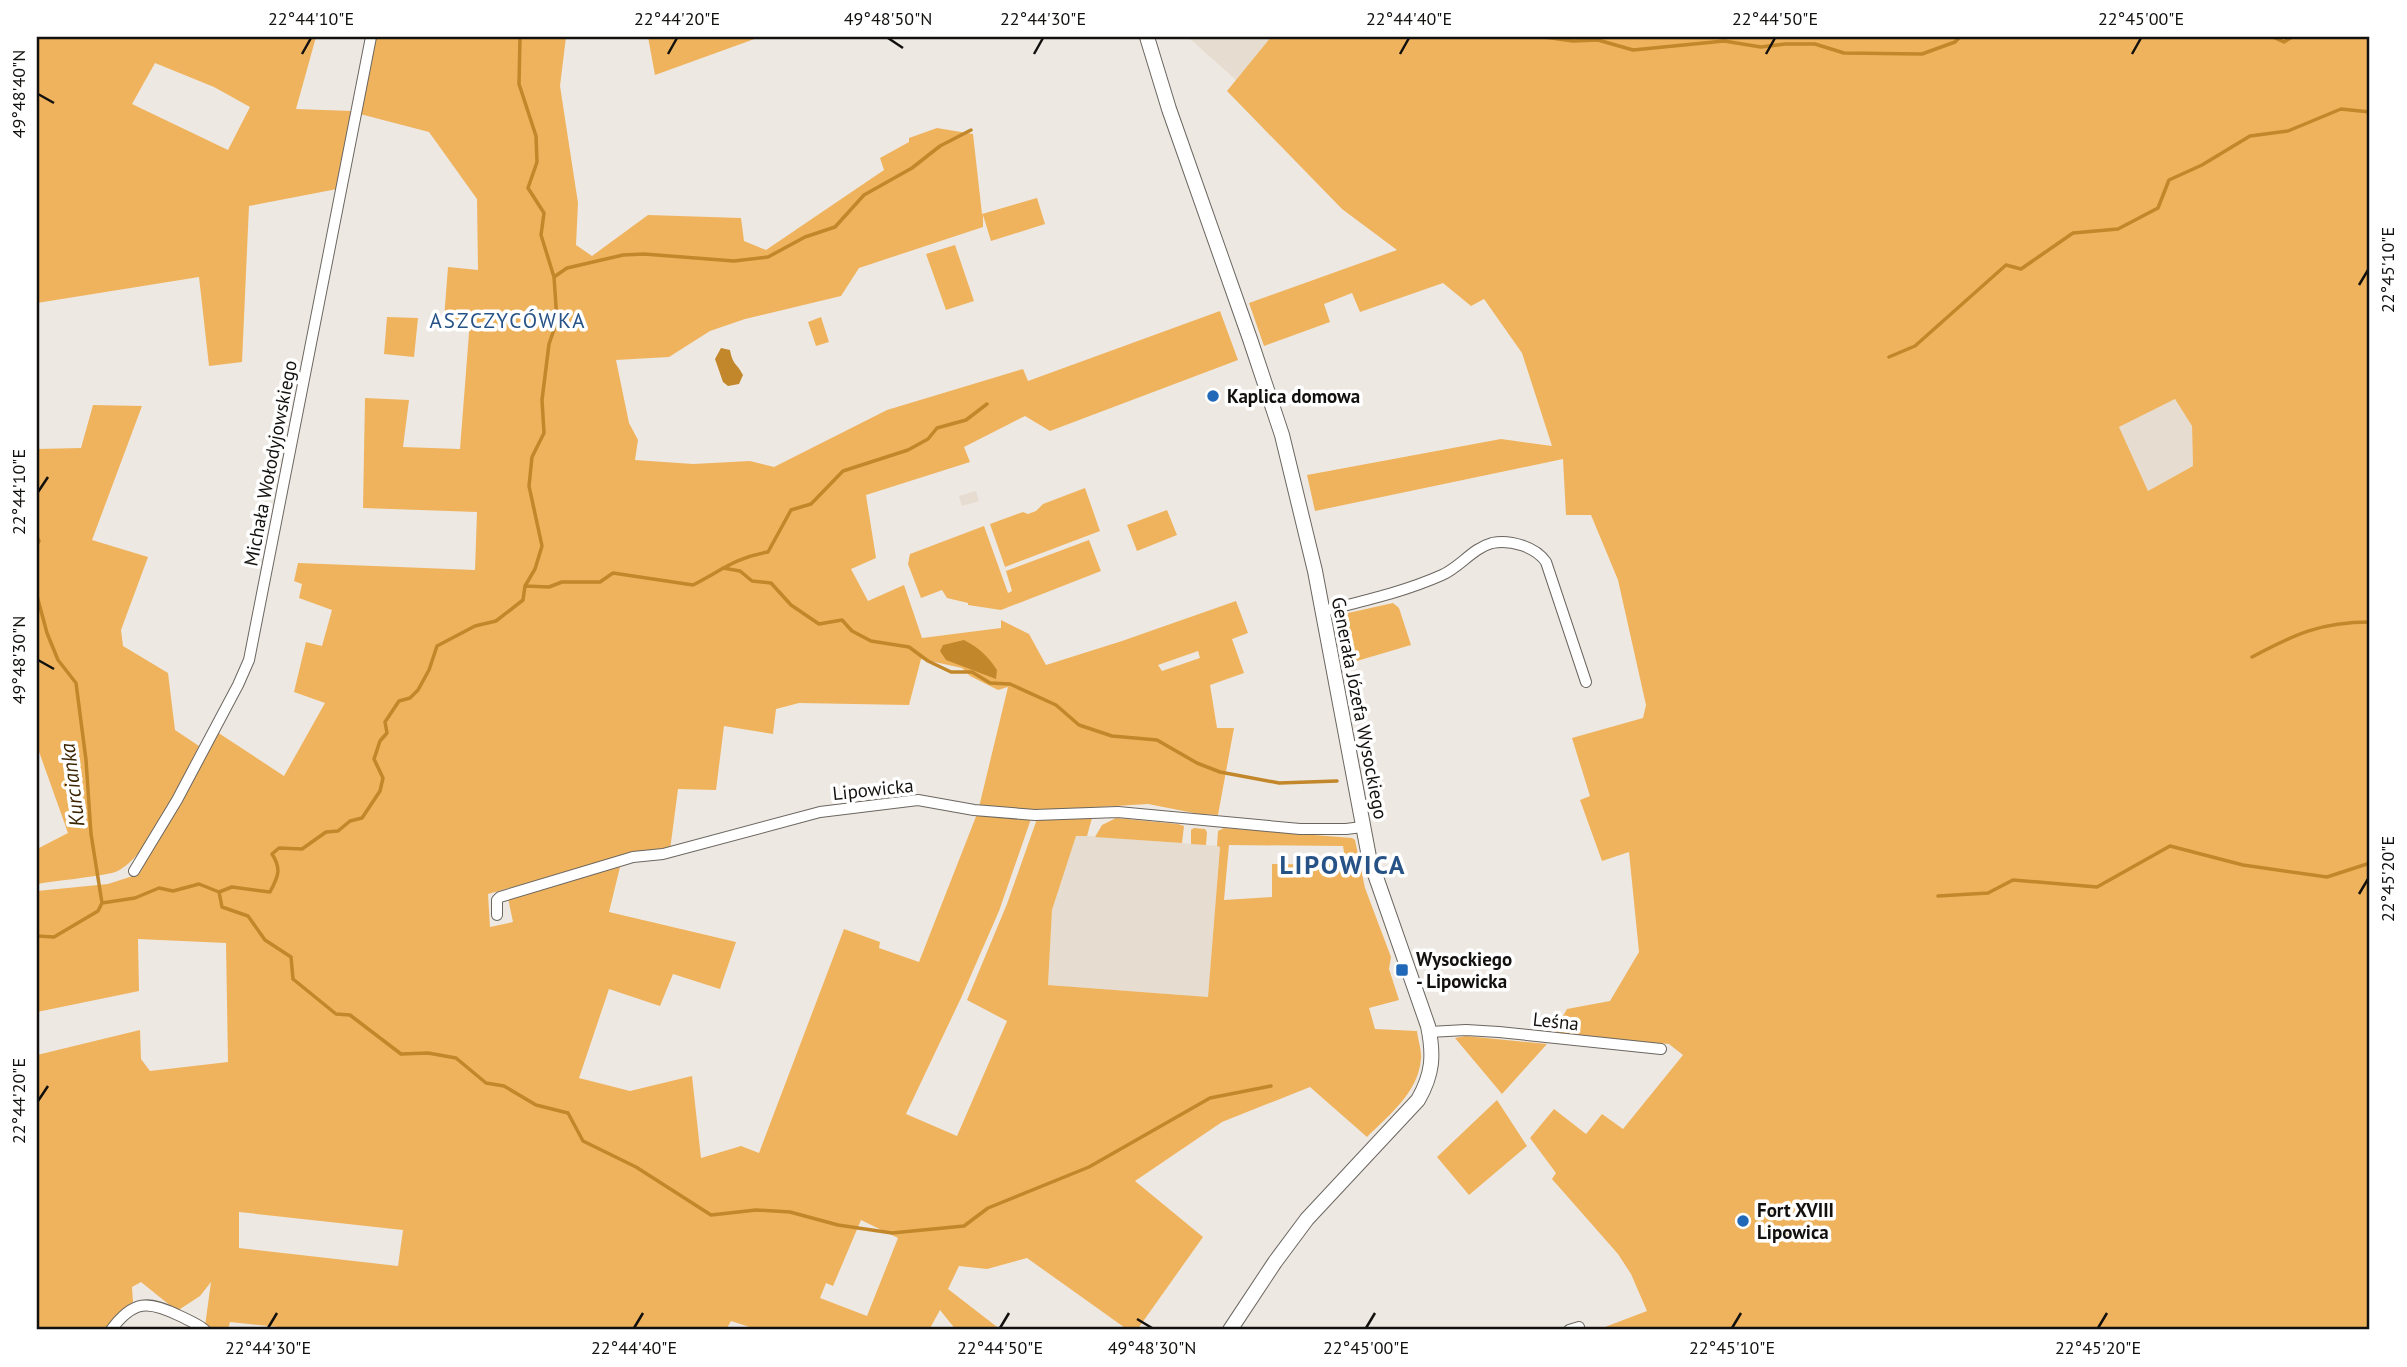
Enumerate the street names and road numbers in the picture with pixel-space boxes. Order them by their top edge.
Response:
street label: Michała Wołodyjowskiego [238,358,302,568]
street label: Generała Józefa Wysockiego [1327,595,1393,821]
street label: Lipowicka [831,773,915,805]
street label: Leśna [1532,1007,1580,1035]

